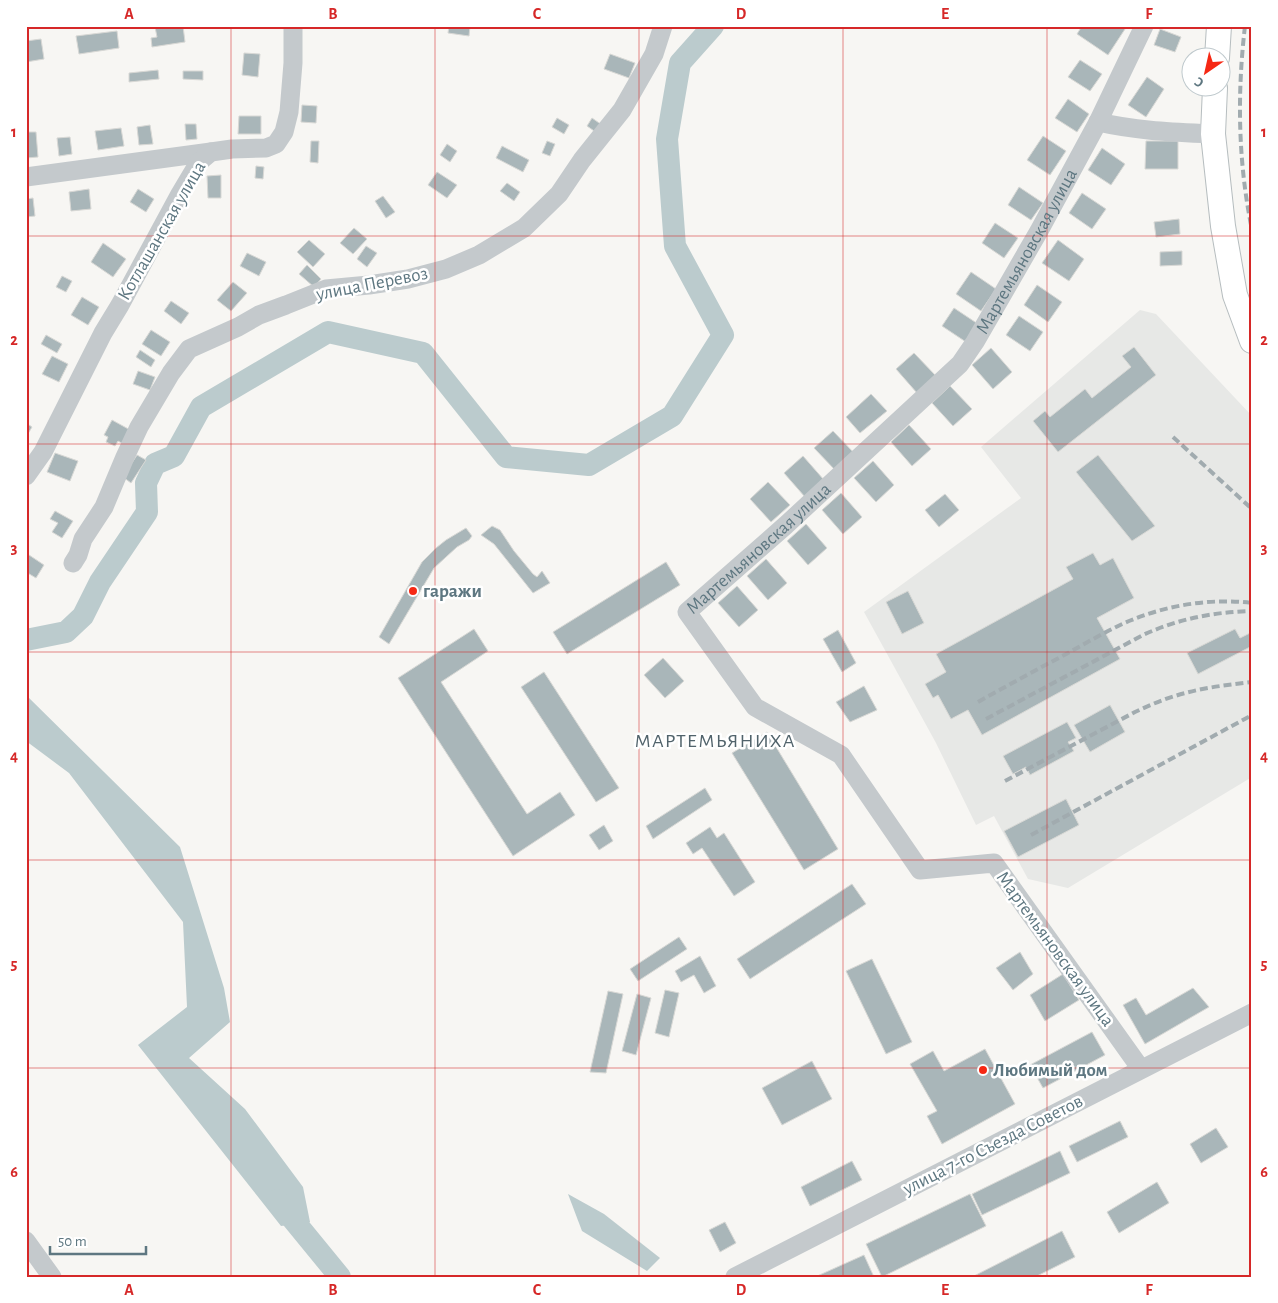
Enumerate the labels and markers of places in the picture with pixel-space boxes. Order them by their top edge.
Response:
place label: гаражи [423,582,482,601]
marker: гаражи [407,585,419,597]
place label: Любимый дом [993,1061,1108,1080]
marker: Любимый дом [977,1064,989,1076]

